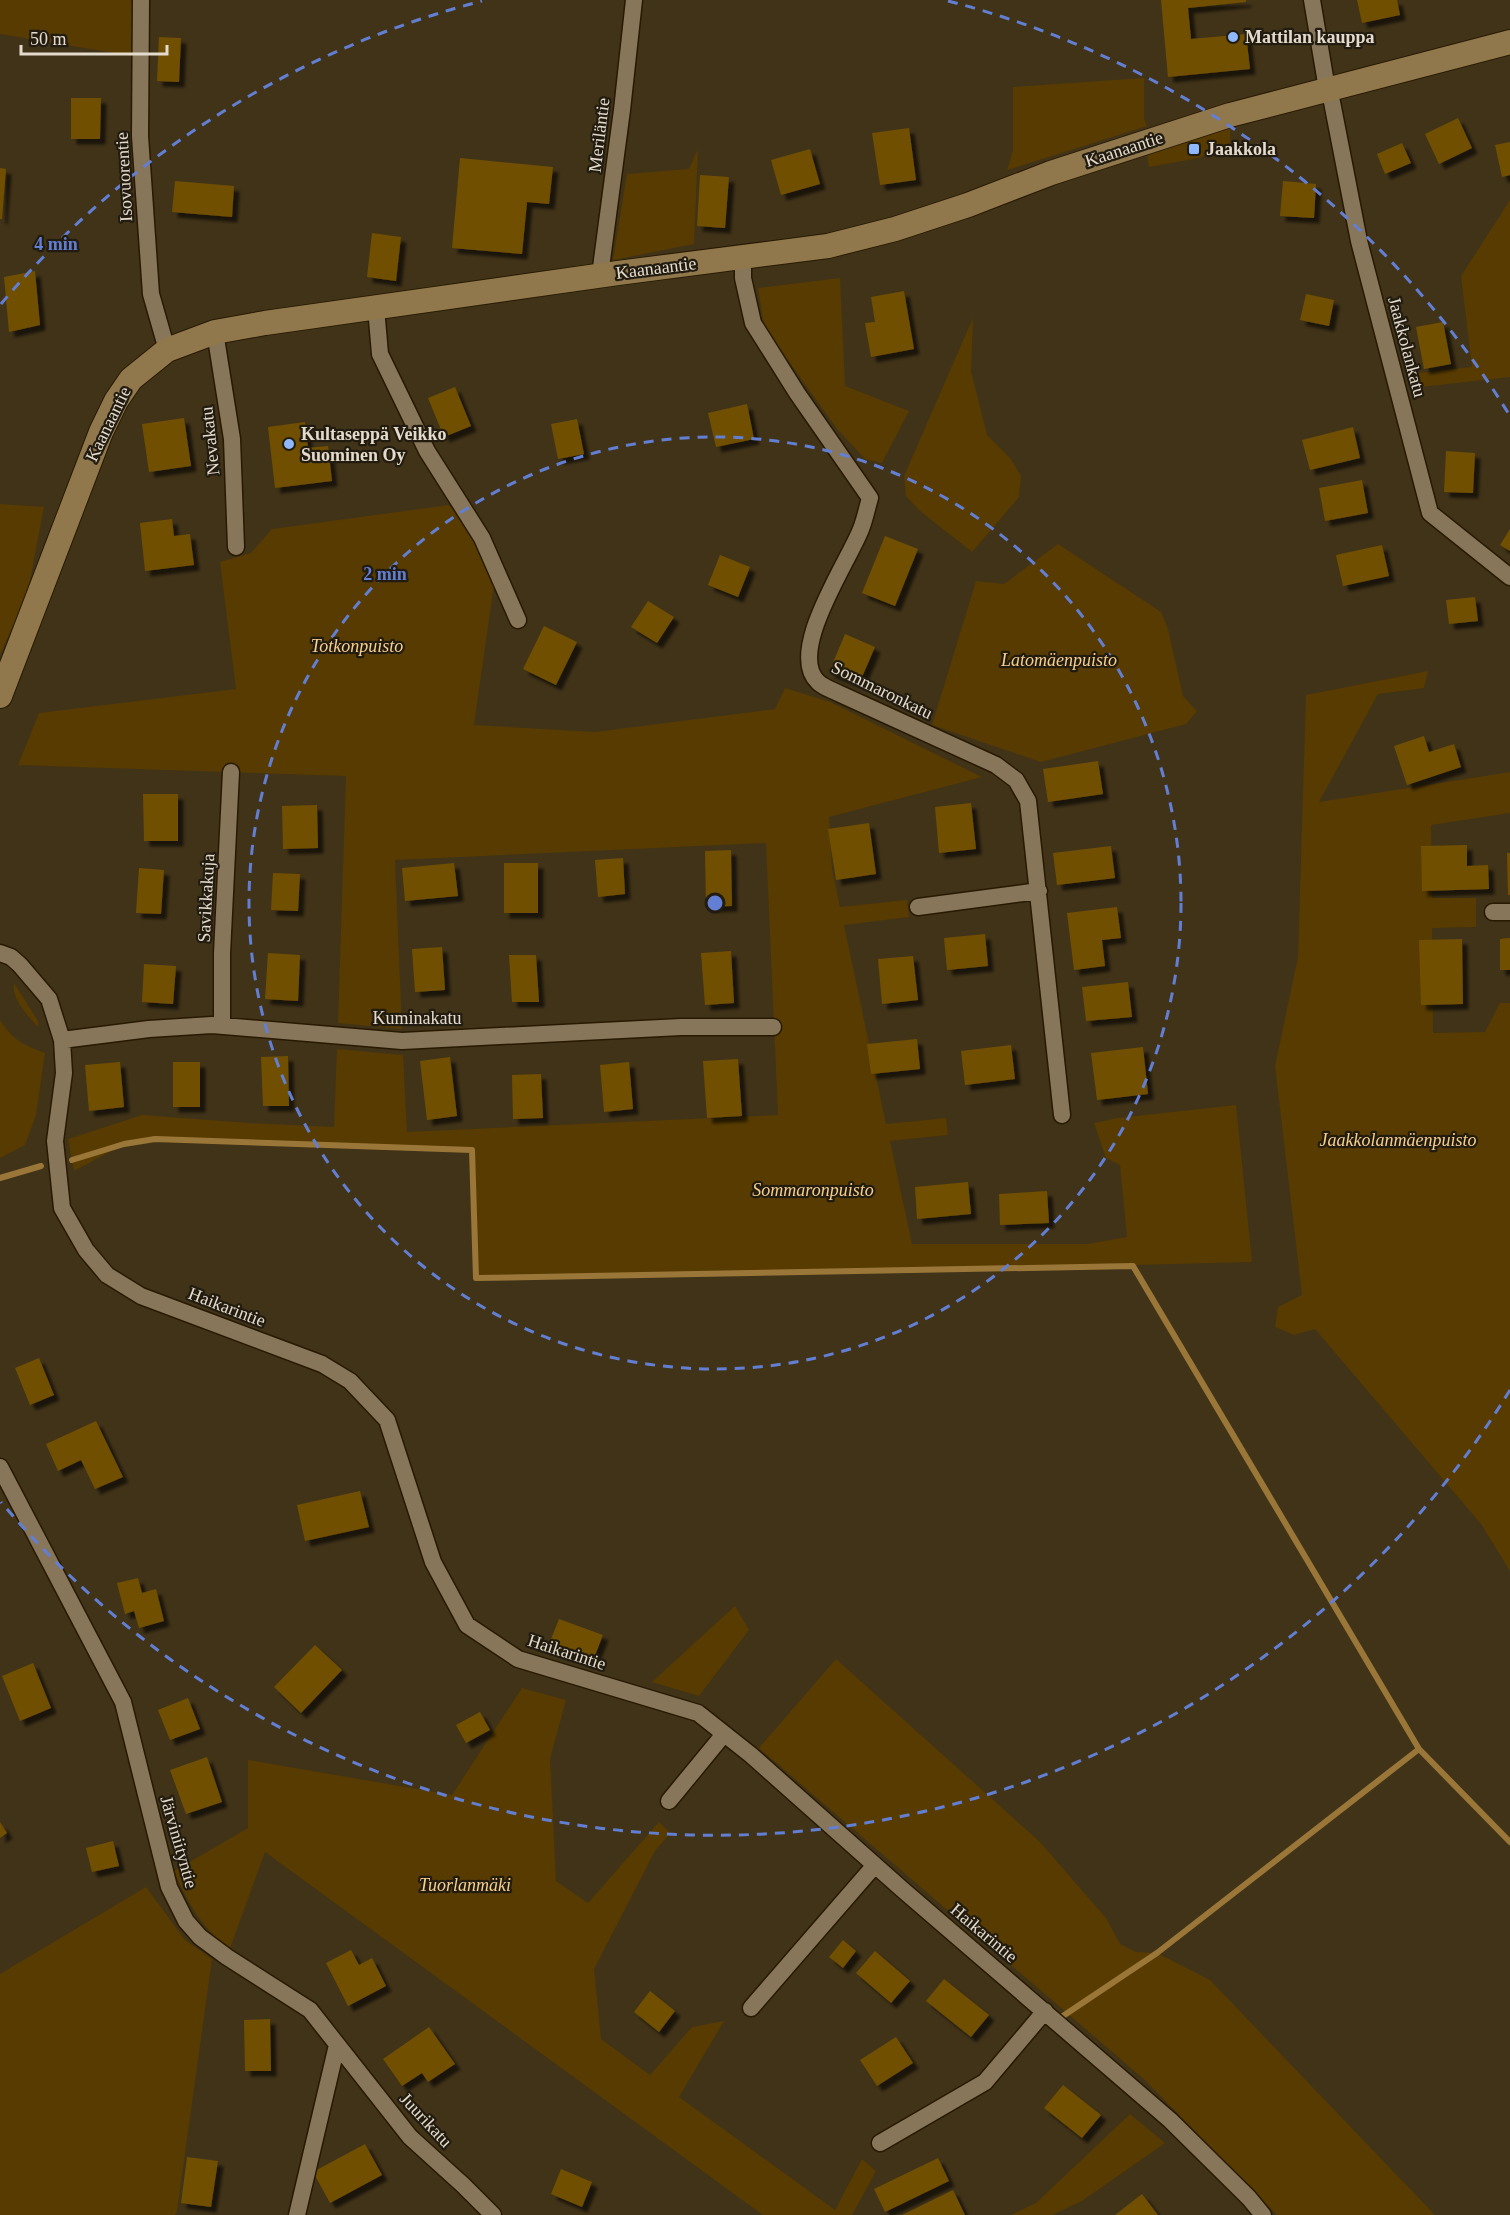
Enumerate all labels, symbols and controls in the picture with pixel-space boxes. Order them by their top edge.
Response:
scale bar [21,18,166,56]
place label: Mattilan kauppa [1245,27,1375,47]
text: 50 m [30,29,67,49]
marker: Mattilan kauppa [1226,30,1240,44]
street label: Meriläntie [585,97,613,173]
street label: Kaanaantie [1082,127,1166,171]
street label: Isovuorentie [112,132,136,222]
place label: Jaakkola [1206,139,1276,159]
marker: Jaakkola [1187,142,1201,156]
text: 4 min [34,234,78,254]
street label: Kaanaantie [615,253,697,283]
street label: Jaakkolankatu [1384,295,1430,399]
street label: Kaanaantie [81,383,135,465]
street label: Nevakatu [196,406,224,476]
place label: Kultaseppä Veikko Suominen Oy [301,424,447,465]
marker: Kultaseppä Veikko Suominen Oy [282,437,296,451]
text: 2 min [363,564,407,584]
park label: Totkonpuisto [311,636,403,656]
park label: Latomäenpuisto [1000,650,1117,670]
street label: Sommaronkatu [828,657,936,723]
street label: Savikkakuja [194,853,218,943]
centre of rings [705,893,725,913]
street label: Kuminakatu [373,1008,461,1028]
park label: Jaakkolanmäenpuisto [1320,1130,1476,1150]
park label: Sommaronpuisto [752,1180,874,1200]
street label: Haikarintie [186,1283,268,1331]
street label: Haikarintie [525,1630,609,1674]
street label: Järviniityntie [156,1794,202,1890]
park label: Tuorlanmäki [419,1875,511,1895]
street label: Haikarintie [947,1899,1021,1967]
street label: Juurikatu [396,2089,456,2151]

